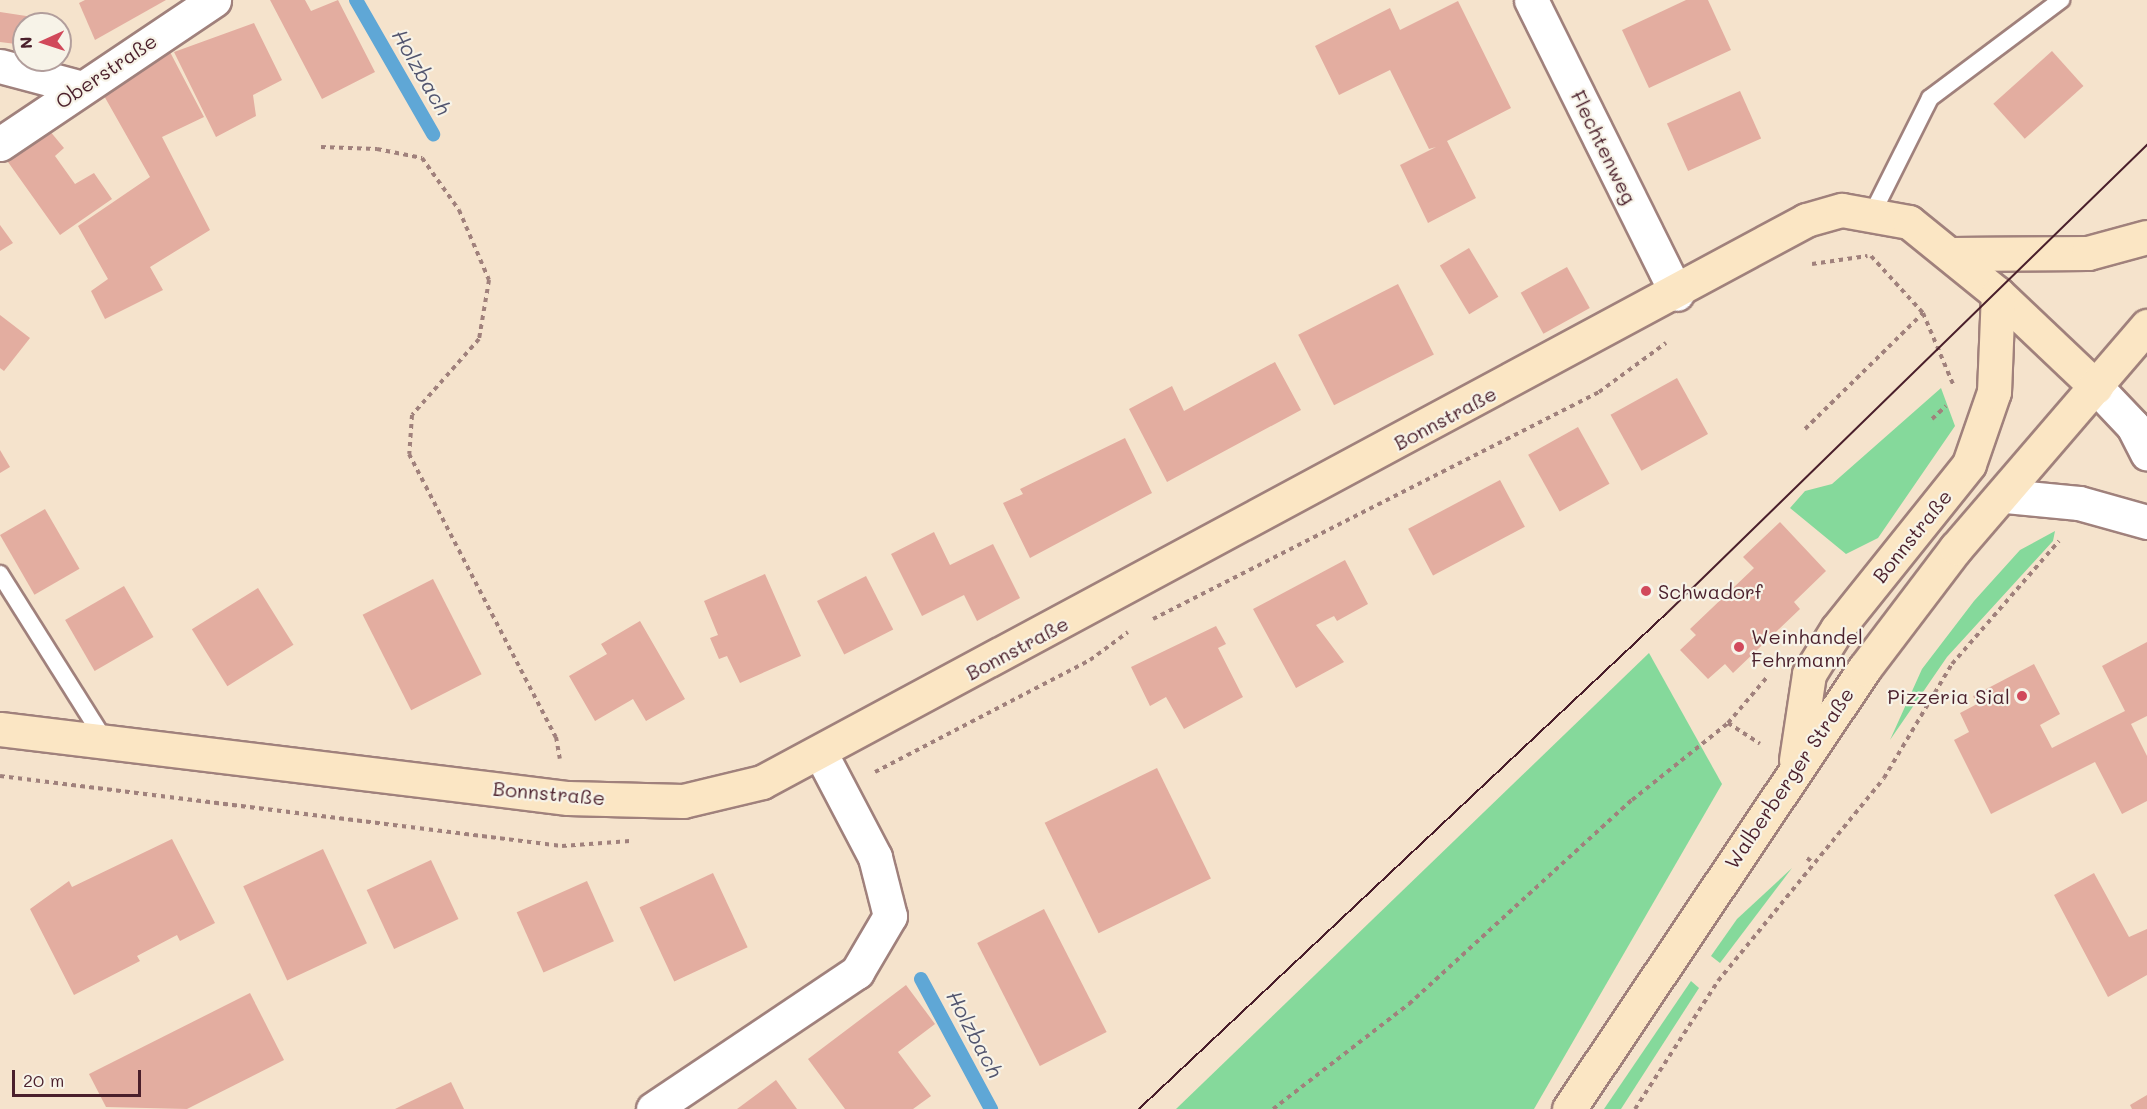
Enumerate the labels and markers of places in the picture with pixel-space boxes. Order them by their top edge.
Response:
place label: Schwadorf [1658,579,1763,603]
marker: Schwadorf [1639,584,1653,598]
place label: Weinhandel Fehrmann [1751,624,1863,671]
marker: Weinhandel Fehrmann [1732,640,1746,654]
place label: Pizzeria Sial [1887,684,2010,708]
marker: Pizzeria Sial [2015,689,2029,703]

